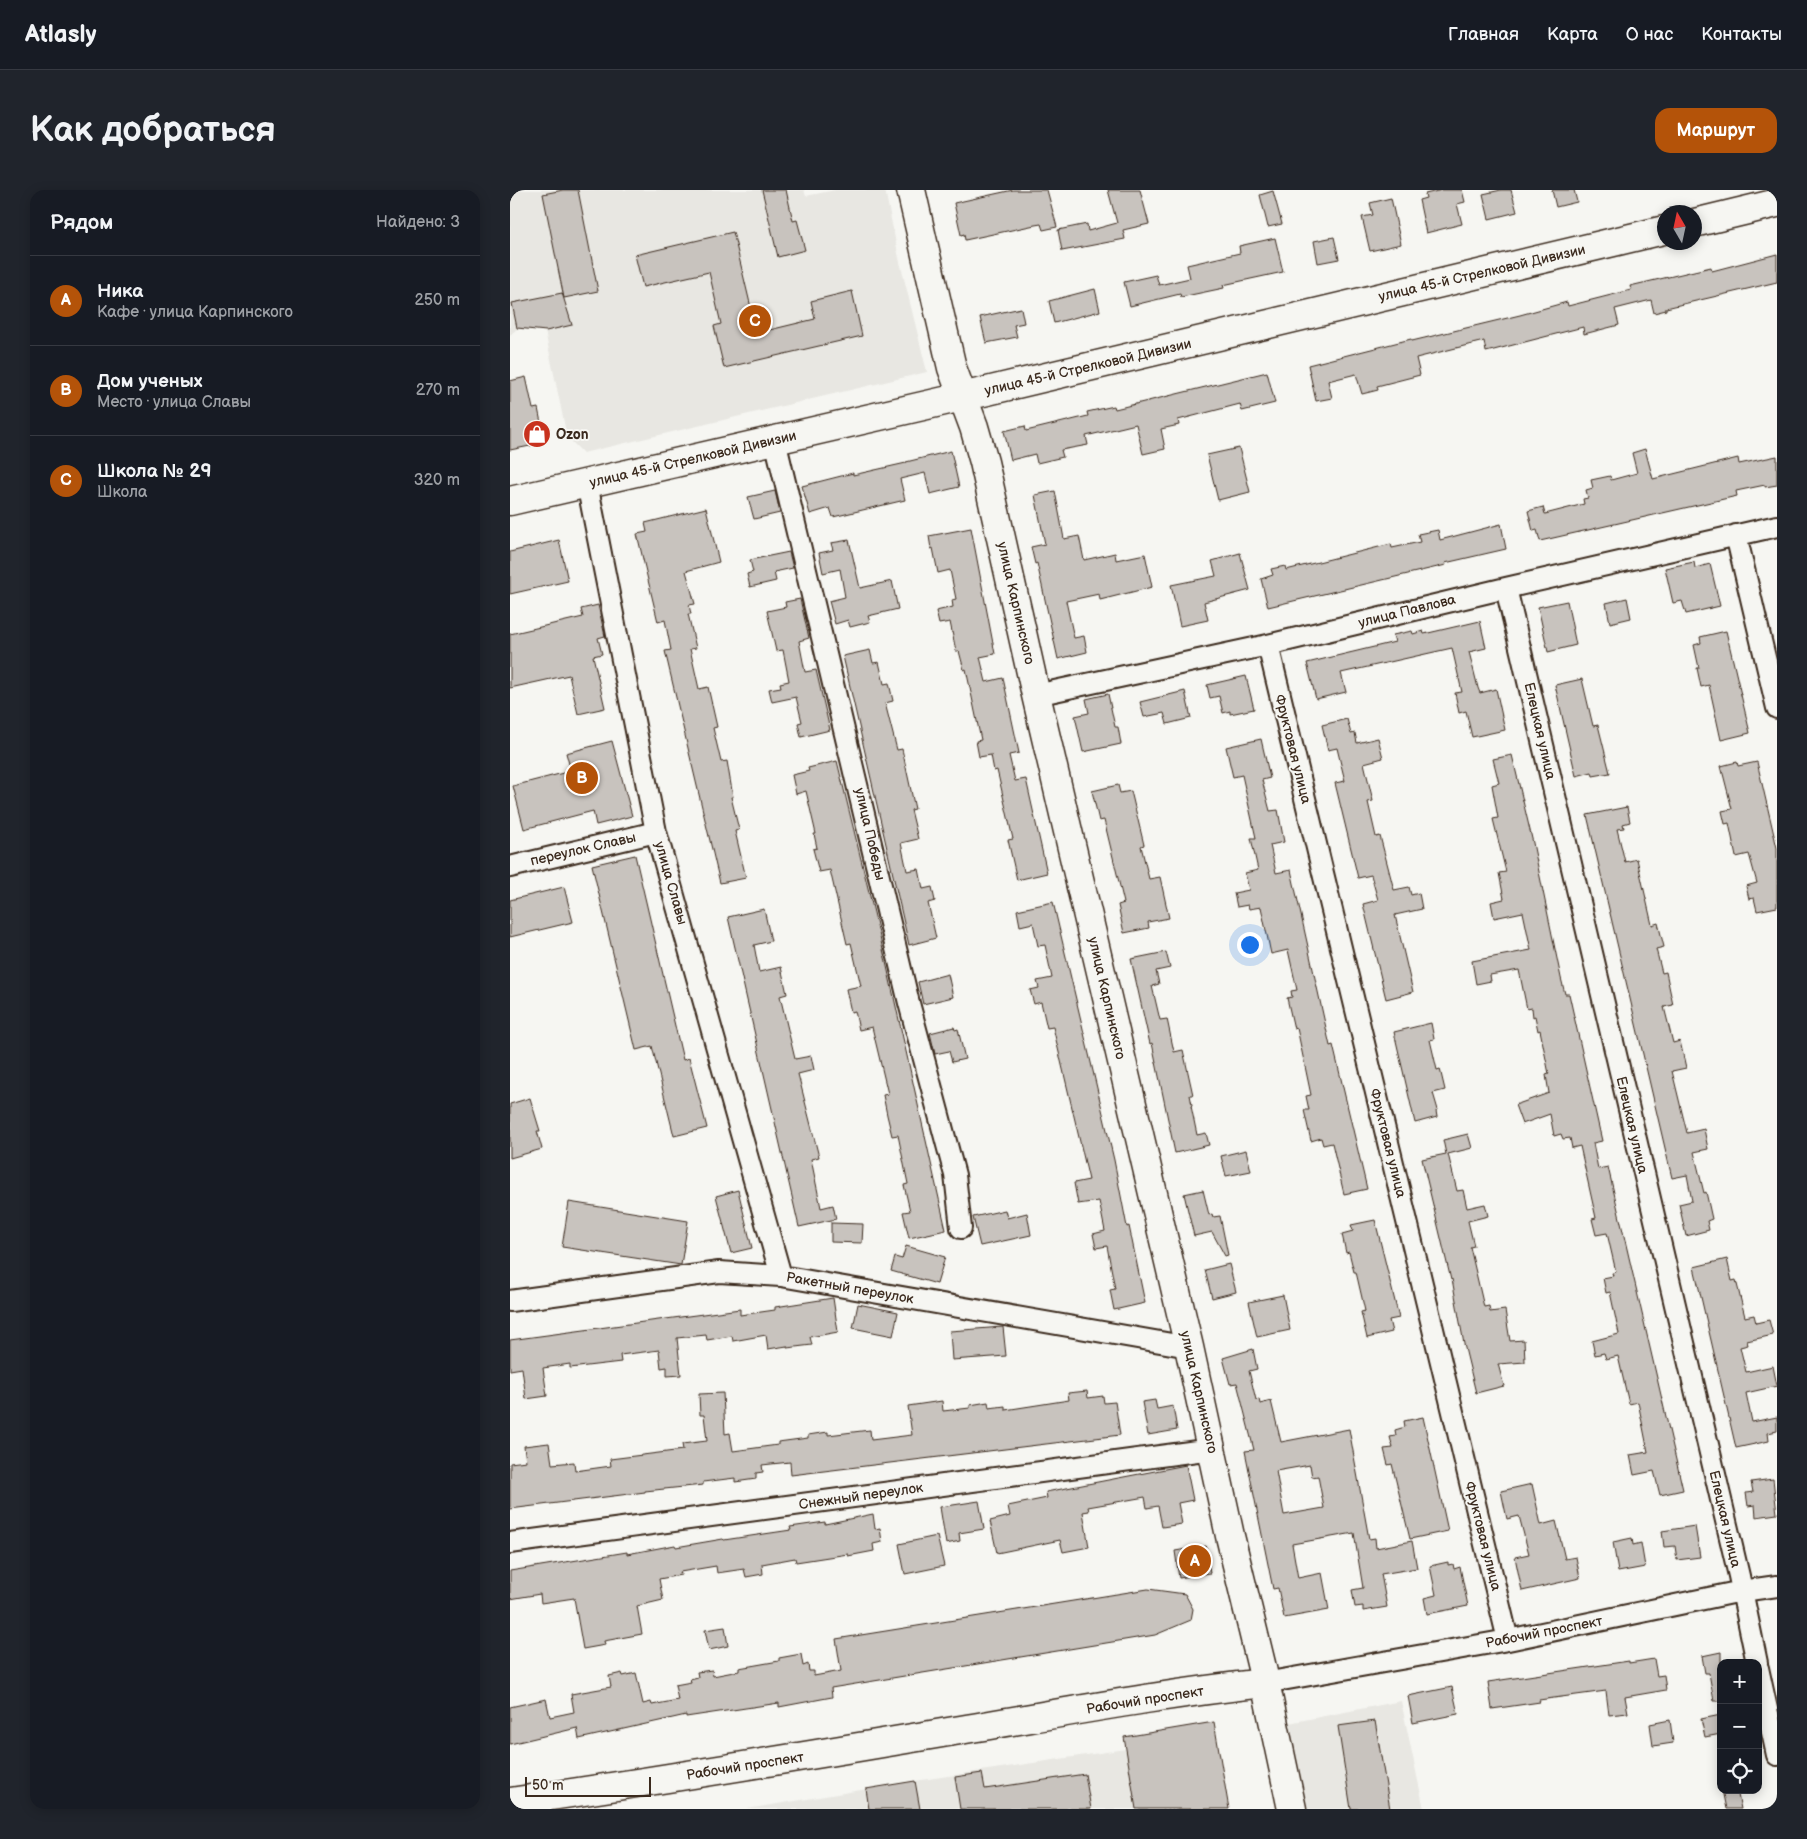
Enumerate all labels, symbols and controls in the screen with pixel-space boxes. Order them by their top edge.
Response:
text: Atlasly [25,20,96,49]
text: Главная [1448,24,1519,45]
text: Карта [1547,24,1598,45]
text: О нас [1626,24,1673,45]
text: Контакты [1701,24,1782,45]
button: Маршрут [1655,108,1777,153]
text: Как добраться [30,109,276,152]
north arrow [1657,205,1702,250]
text: Рядом [50,210,113,235]
text: Найдено: 3 [376,213,460,232]
street label: улица 45-й Стрелковой Дивизии [1377,241,1587,305]
text: Ника [97,280,143,303]
text: A [61,291,71,310]
text: 250 m [414,291,460,310]
pin: C [739,302,771,340]
text: Кафе · улица Карпинского [97,303,293,322]
street label: улица 45-й Стрелковой Дивизии [983,335,1193,399]
text: Дом ученых [97,370,202,393]
text: B [60,381,72,400]
text: 270 m [416,381,460,400]
text: Место · улица Славы [97,393,251,412]
shop icon: Ozon [522,419,552,449]
place label: Ozon [556,426,589,443]
street label: улица 45-й Стрелковой Дивизии [588,427,798,491]
text: Школа № 29 [97,460,212,483]
text: C [60,471,72,490]
text: 320 m [414,471,460,490]
text: Школа [97,483,147,502]
street label: улица Карпинского [994,540,1038,666]
street label: улица Павлова [1357,591,1458,631]
street label: Елецкая улица [1521,681,1560,782]
street label: Фруктовая улица [1271,693,1315,806]
pin: B [566,759,598,797]
street label: улица Победы [851,786,889,882]
street label: переулок Славы [529,829,637,869]
street label: улица Славы [651,840,691,926]
your location [1237,932,1263,958]
street label: улица Карпинского [1085,935,1129,1061]
street label: Елецкая улица [1613,1075,1652,1176]
street label: Фруктовая улица [1366,1087,1410,1200]
street label: Ракетный переулок [785,1268,916,1308]
street label: улица Карпинского [1177,1329,1221,1455]
street label: Елецкая улица [1706,1469,1745,1570]
street label: Снежный переулок [798,1479,925,1513]
street label: Фруктовая улица [1461,1480,1505,1593]
pin: A [1179,1542,1211,1580]
street label: Рабочий проспект [1484,1612,1604,1652]
map controls [1717,1659,1762,1794]
button: + [1717,1659,1762,1704]
street label: Рабочий проспект [1085,1682,1206,1718]
button: − [1717,1704,1762,1749]
street label: Рабочий проспект [685,1748,806,1784]
button: locate [1717,1749,1762,1794]
scale bar [525,1774,651,1797]
text: 50 m [532,1777,564,1794]

